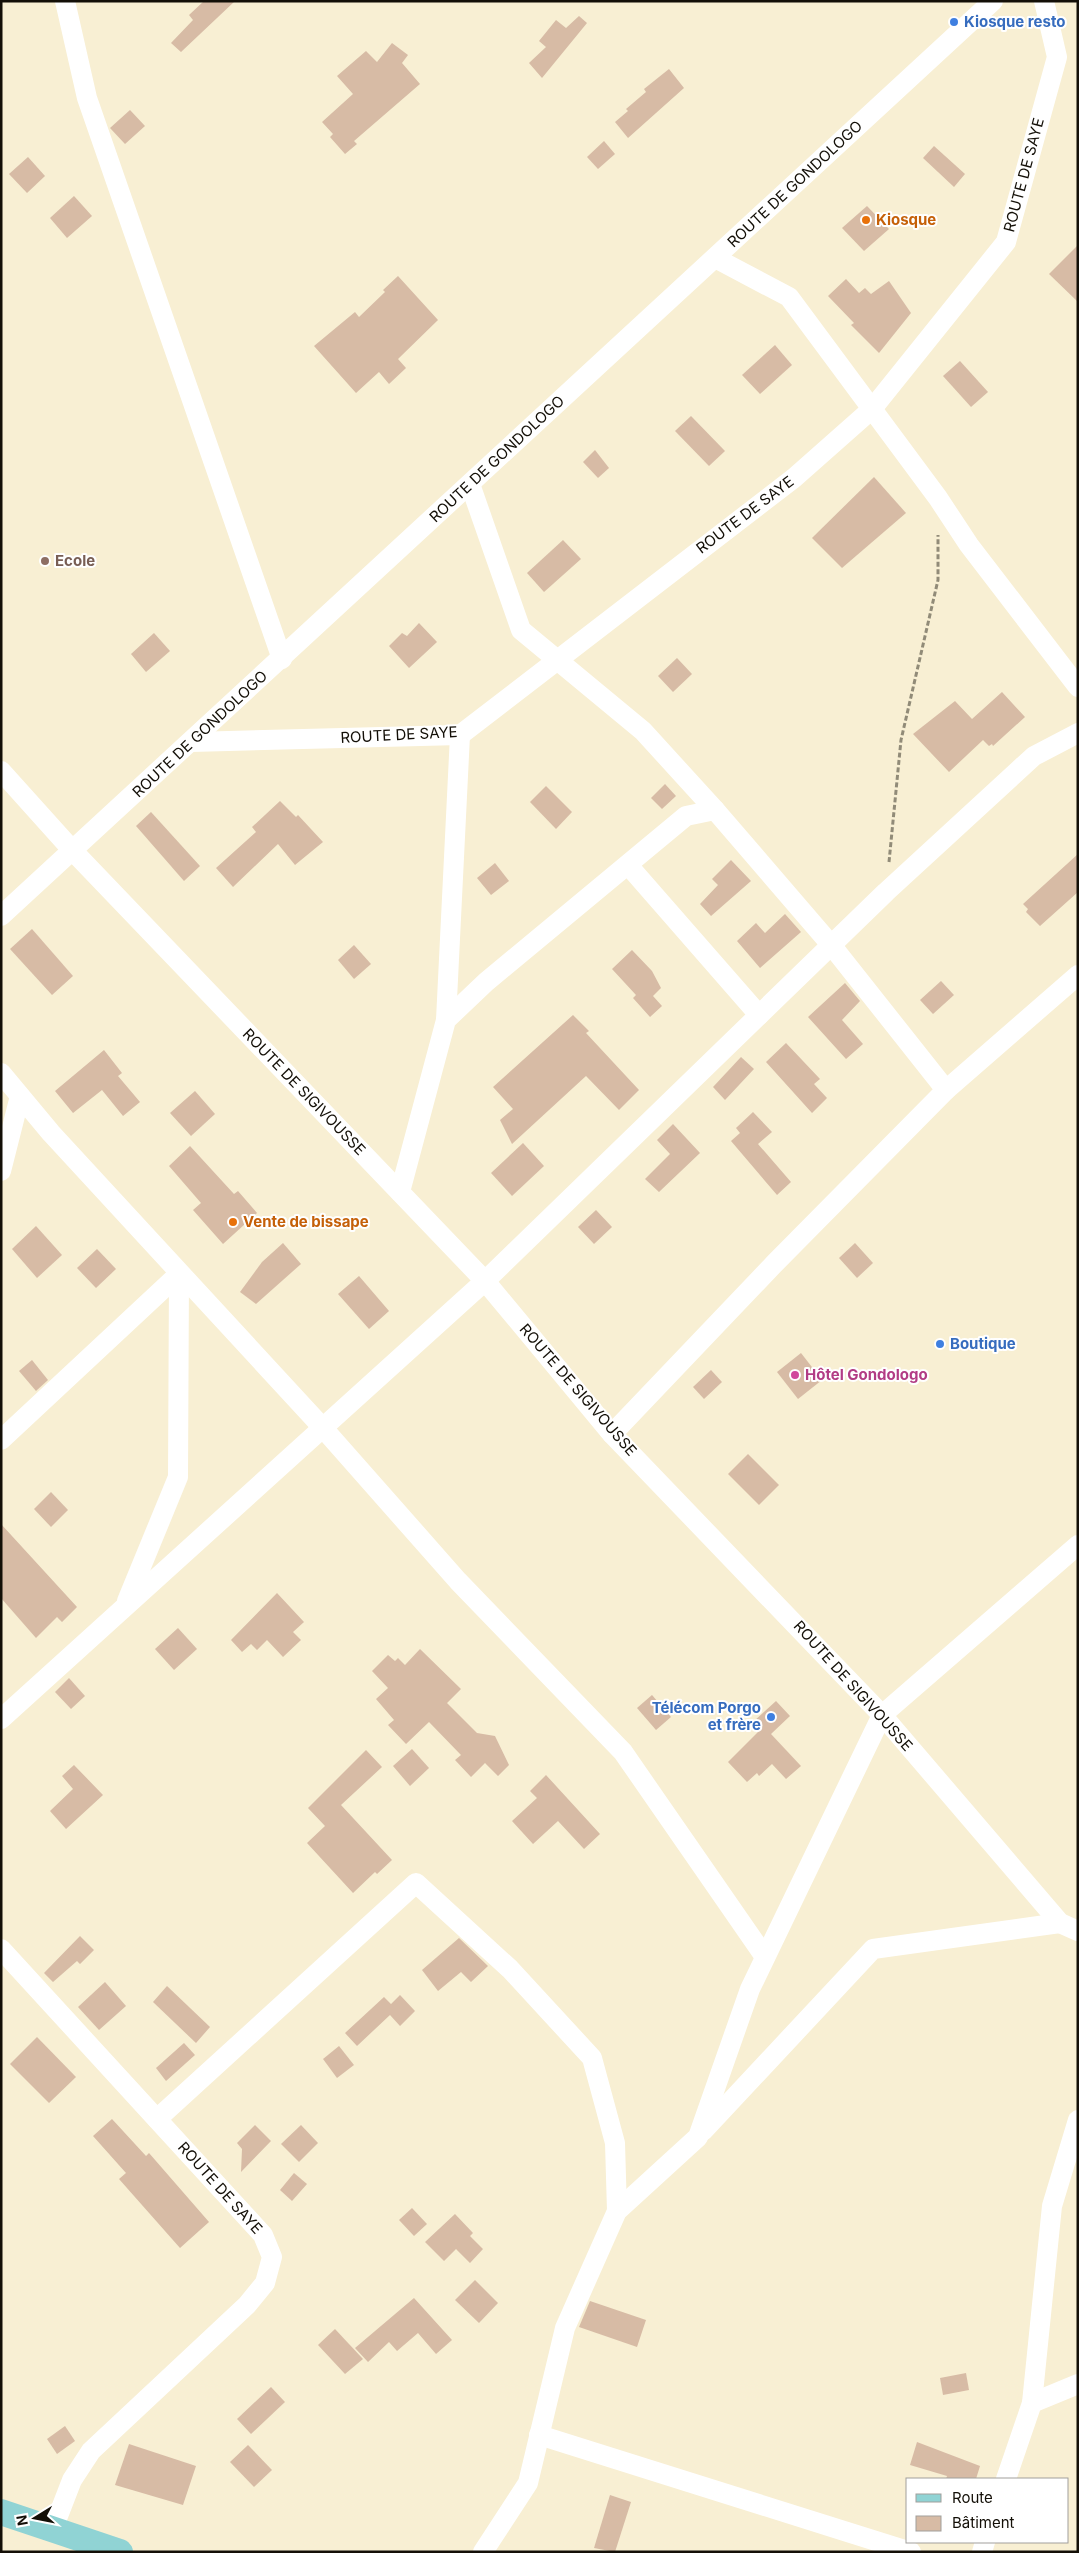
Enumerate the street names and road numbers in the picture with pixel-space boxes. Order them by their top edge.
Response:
street label: ROUTE DE GONDOLOGO [723,116,866,251]
street label: ROUTE DE SAYE [999,116,1048,234]
street label: ROUTE DE GONDOLOGO [425,391,568,526]
street label: ROUTE DE SAYE [692,472,797,557]
street label: ROUTE DE GONDOLOGO [128,666,271,801]
street label: ROUTE DE SAYE [340,722,458,747]
street label: ROUTE DE SIGIVOUSSE [239,1024,370,1159]
street label: ROUTE DE SIGIVOUSSE [516,1320,641,1460]
street label: ROUTE DE SIGIVOUSSE [790,1617,917,1755]
street label: ROUTE DE SAYE [174,2138,267,2238]

